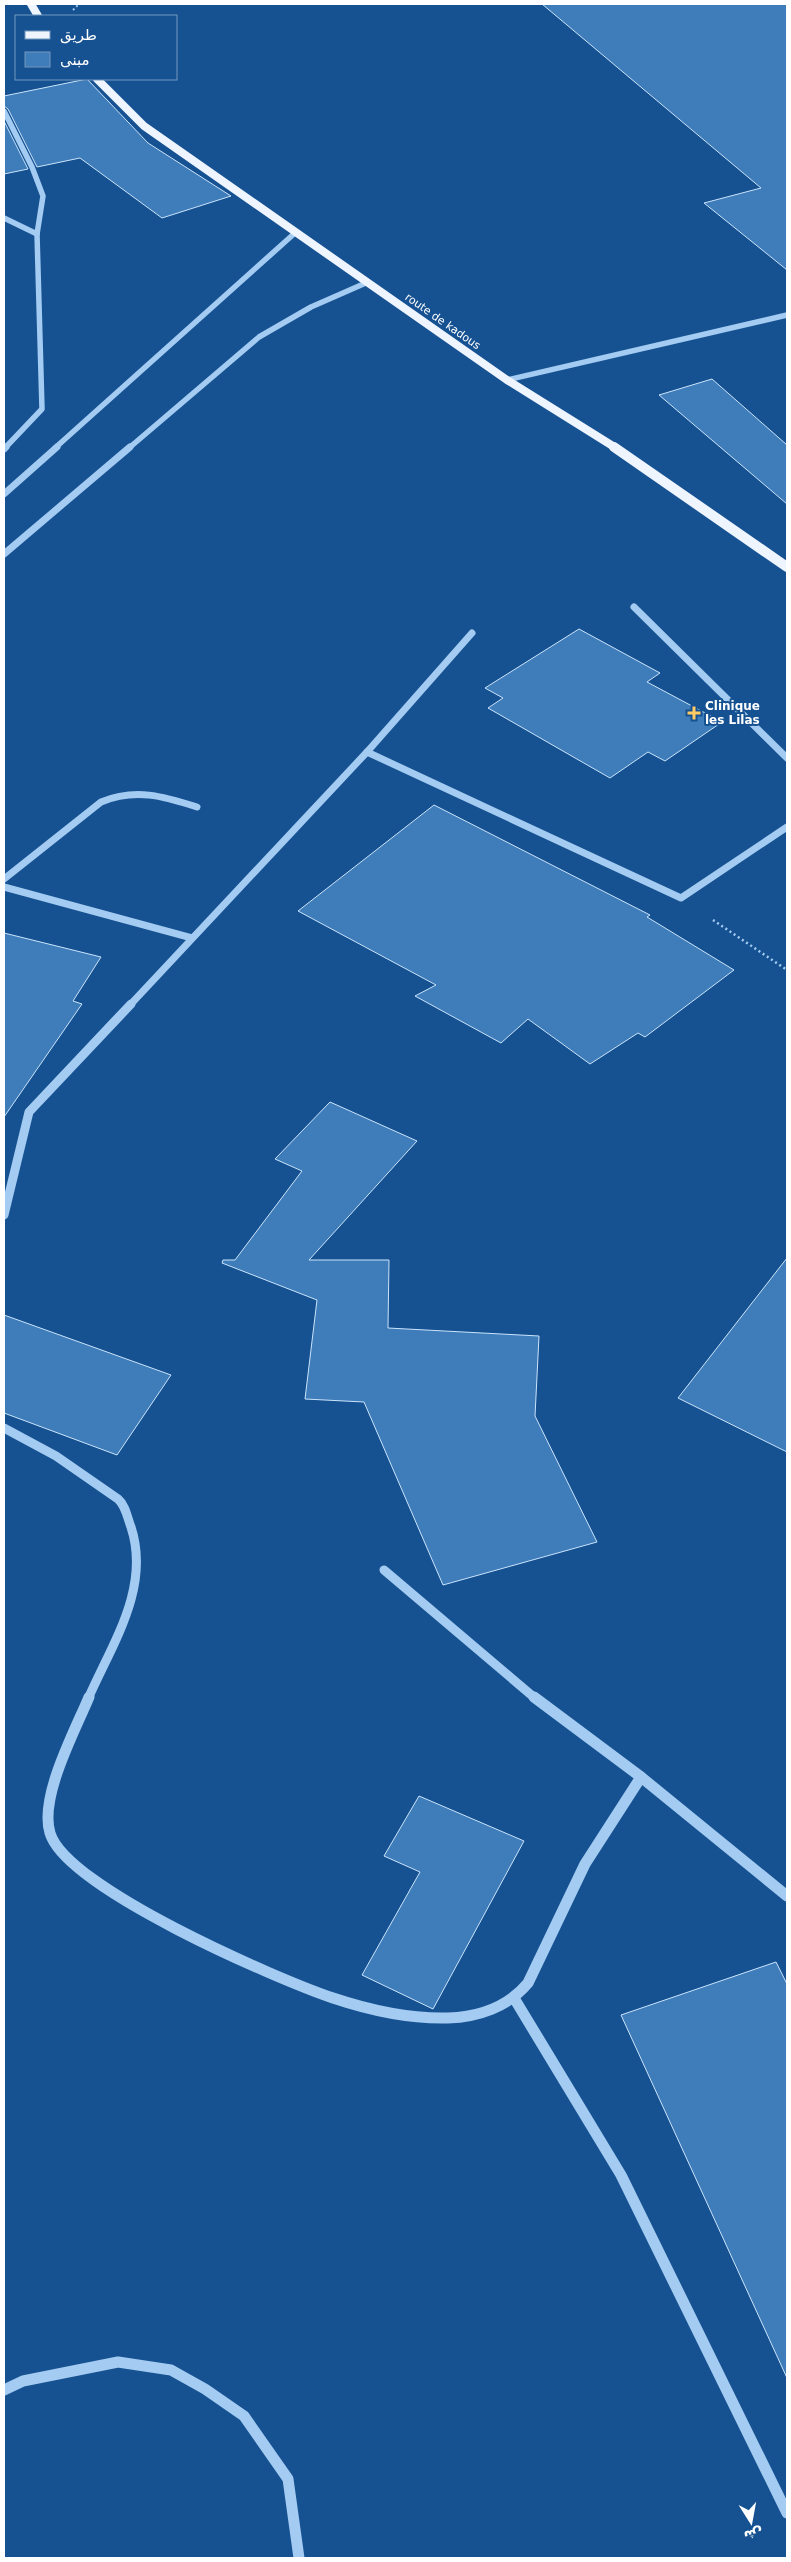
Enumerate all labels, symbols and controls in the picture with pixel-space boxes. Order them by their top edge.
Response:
legend [15,15,178,80]
text: طريق [60,26,97,44]
text: مبنى [60,51,90,69]
street label: route de kadous [402,291,483,352]
place label: Clinique les Lilas [705,699,760,727]
marker: Clinique les Lilas [687,706,701,720]
north arrow [726,2497,776,2547]
text: ش [742,2525,764,2544]

